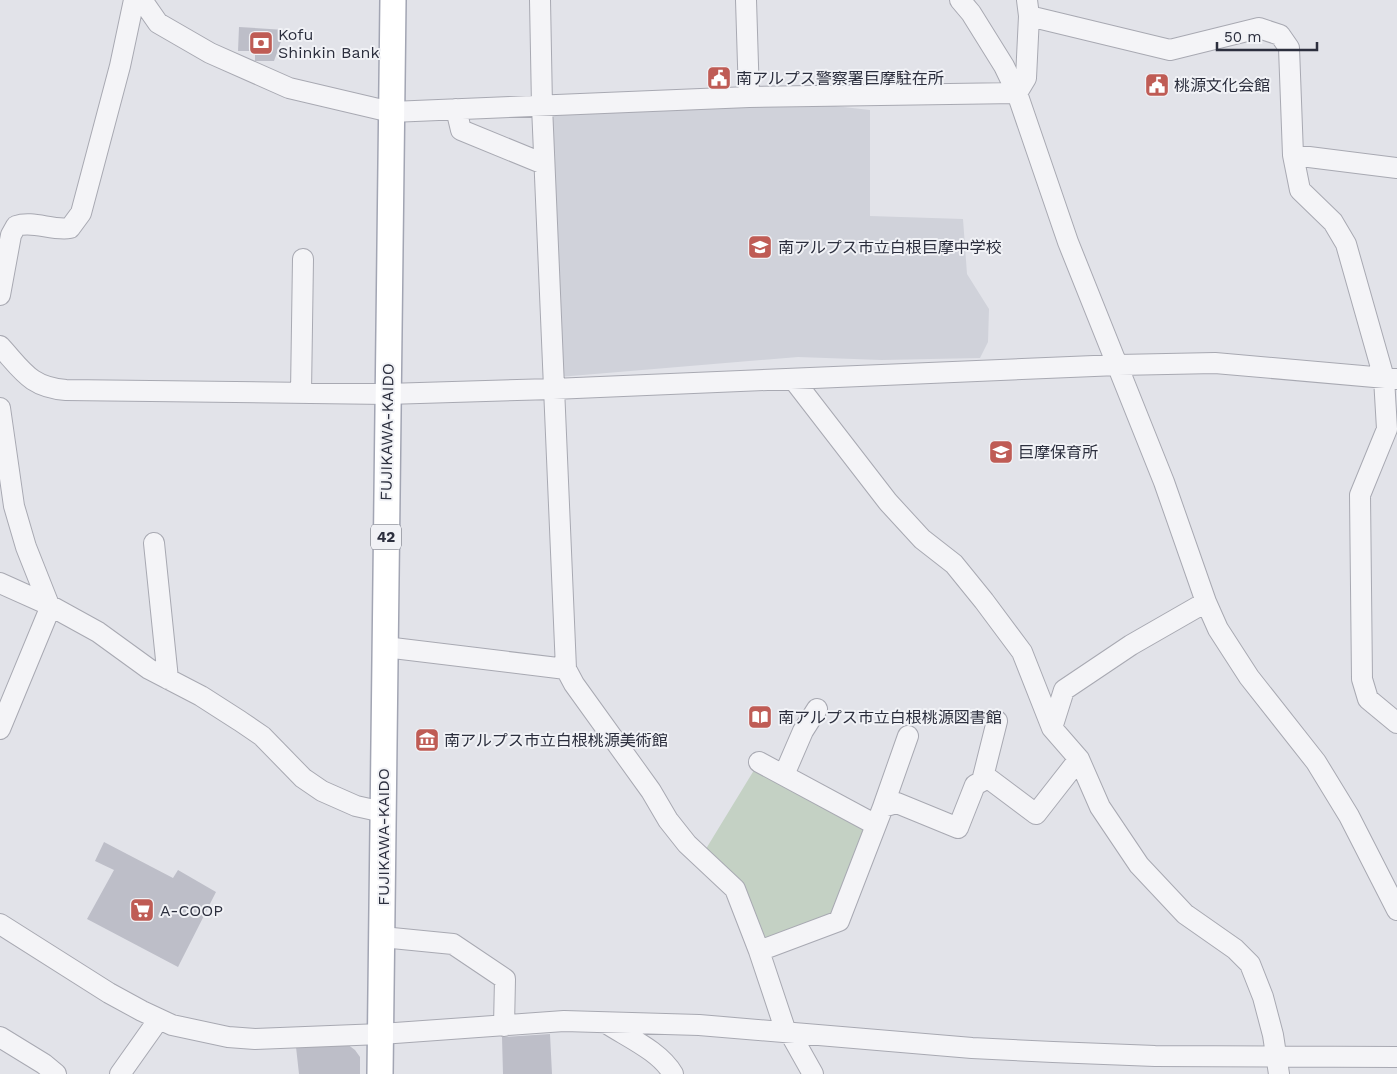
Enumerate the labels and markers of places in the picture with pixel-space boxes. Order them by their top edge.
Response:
place label: Kofu Shinkin Bank [278,25,380,62]
bank icon: Kofu Shinkin Bank [248,30,274,56]
public building icon: 南アルプス警察署巨摩駐在所 [706,65,732,91]
place label: 南アルプス警察署巨摩駐在所 [736,69,944,88]
public building icon: 桃源文化会館 [1144,72,1170,98]
place label: 桃源文化会館 [1174,76,1270,95]
school or university icon: 南アルプス市立白根巨摩中学校 [747,234,773,260]
place label: 南アルプス市立白根巨摩中学校 [778,238,1002,257]
school or university icon: 巨摩保育所 [988,439,1014,465]
place label: 巨摩保育所 [1018,443,1098,462]
library icon: 南アルプス市立白根桃源図書館 [747,704,773,730]
place label: 南アルプス市立白根桃源図書館 [778,708,1002,727]
museum icon: 南アルプス市立白根桃源美術館 [414,727,440,753]
place label: 南アルプス市立白根桃源美術館 [444,731,668,750]
supermarket icon: A-COOP [129,897,155,923]
place label: A-COOP [160,901,223,920]

